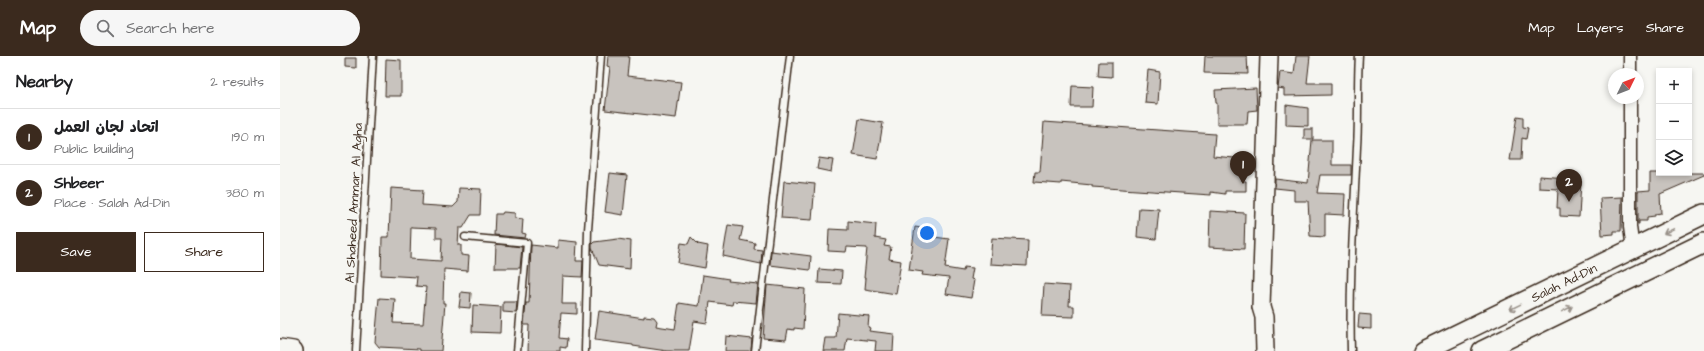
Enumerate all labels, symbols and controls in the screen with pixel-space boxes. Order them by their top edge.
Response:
search box [80,10,360,46]
text: Map [20,15,56,42]
icon: search [94,17,116,39]
text: Search here [126,18,215,39]
text: Map [1528,18,1555,38]
text: Layers [1577,18,1624,38]
text: Share [1646,18,1684,38]
north arrow [1608,68,1644,104]
map controls [1656,68,1692,176]
button: + [1656,68,1692,104]
text: Nearby [16,70,73,94]
text: 2 results [210,73,264,91]
button: − [1656,104,1692,140]
text: اتحاد لجان العمل [54,117,159,138]
street label: Al Shaheed Ammar Al Agha [341,122,368,284]
text: 1 [28,128,30,146]
text: 190 m [231,128,264,146]
text: Public building [54,140,133,158]
button: layers [1656,140,1692,176]
pin: 1 [1230,151,1256,184]
pin: 2 [1556,169,1582,202]
text: Shbeer [54,173,104,194]
text: 2 [25,184,33,202]
text: 380 m [225,184,264,202]
text: Place · Salah Ad-Din [54,194,170,212]
your location [917,223,937,243]
one-way arrow [1663,228,1675,235]
button: Save [16,232,136,272]
button: Share [144,232,264,272]
street label: Salah Ad-Din [1528,259,1600,307]
one-way arrow [1509,304,1521,311]
one-way arrow [1561,305,1573,312]

